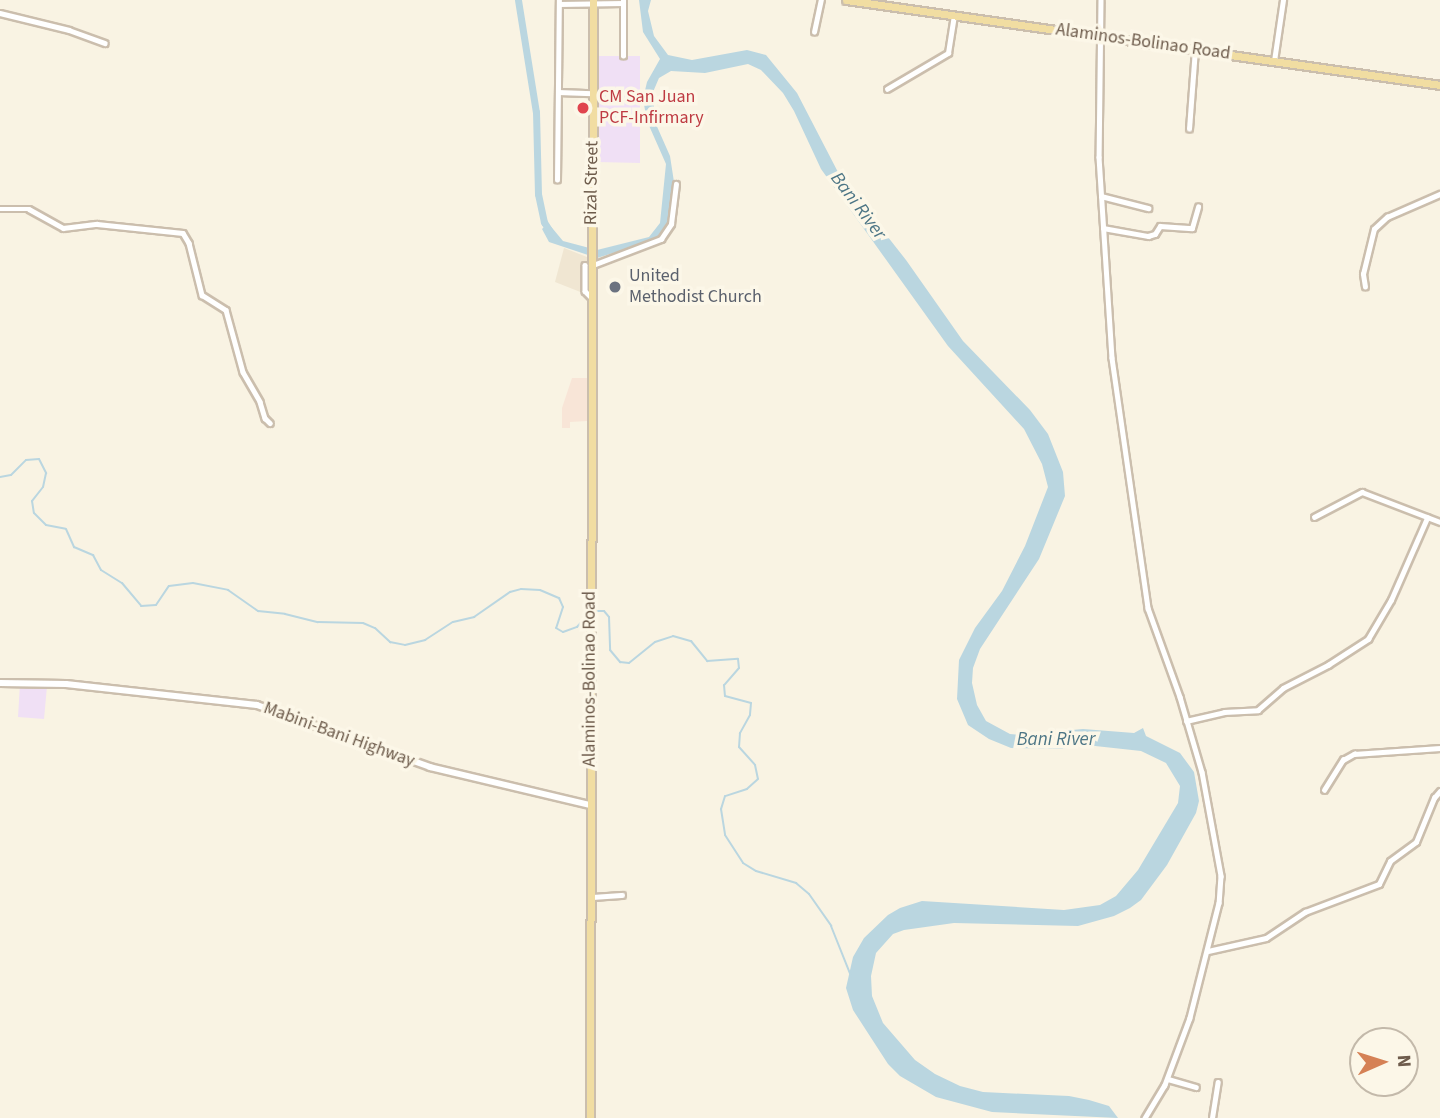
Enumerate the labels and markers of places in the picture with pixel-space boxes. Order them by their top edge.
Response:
place label: CM San Juan PCF-Infirmary [599,87,704,130]
marker: CM San Juan PCF-Infirmary [573,98,593,118]
place label: United Methodist Church [629,266,762,308]
marker: United Methodist Church [607,279,623,295]

